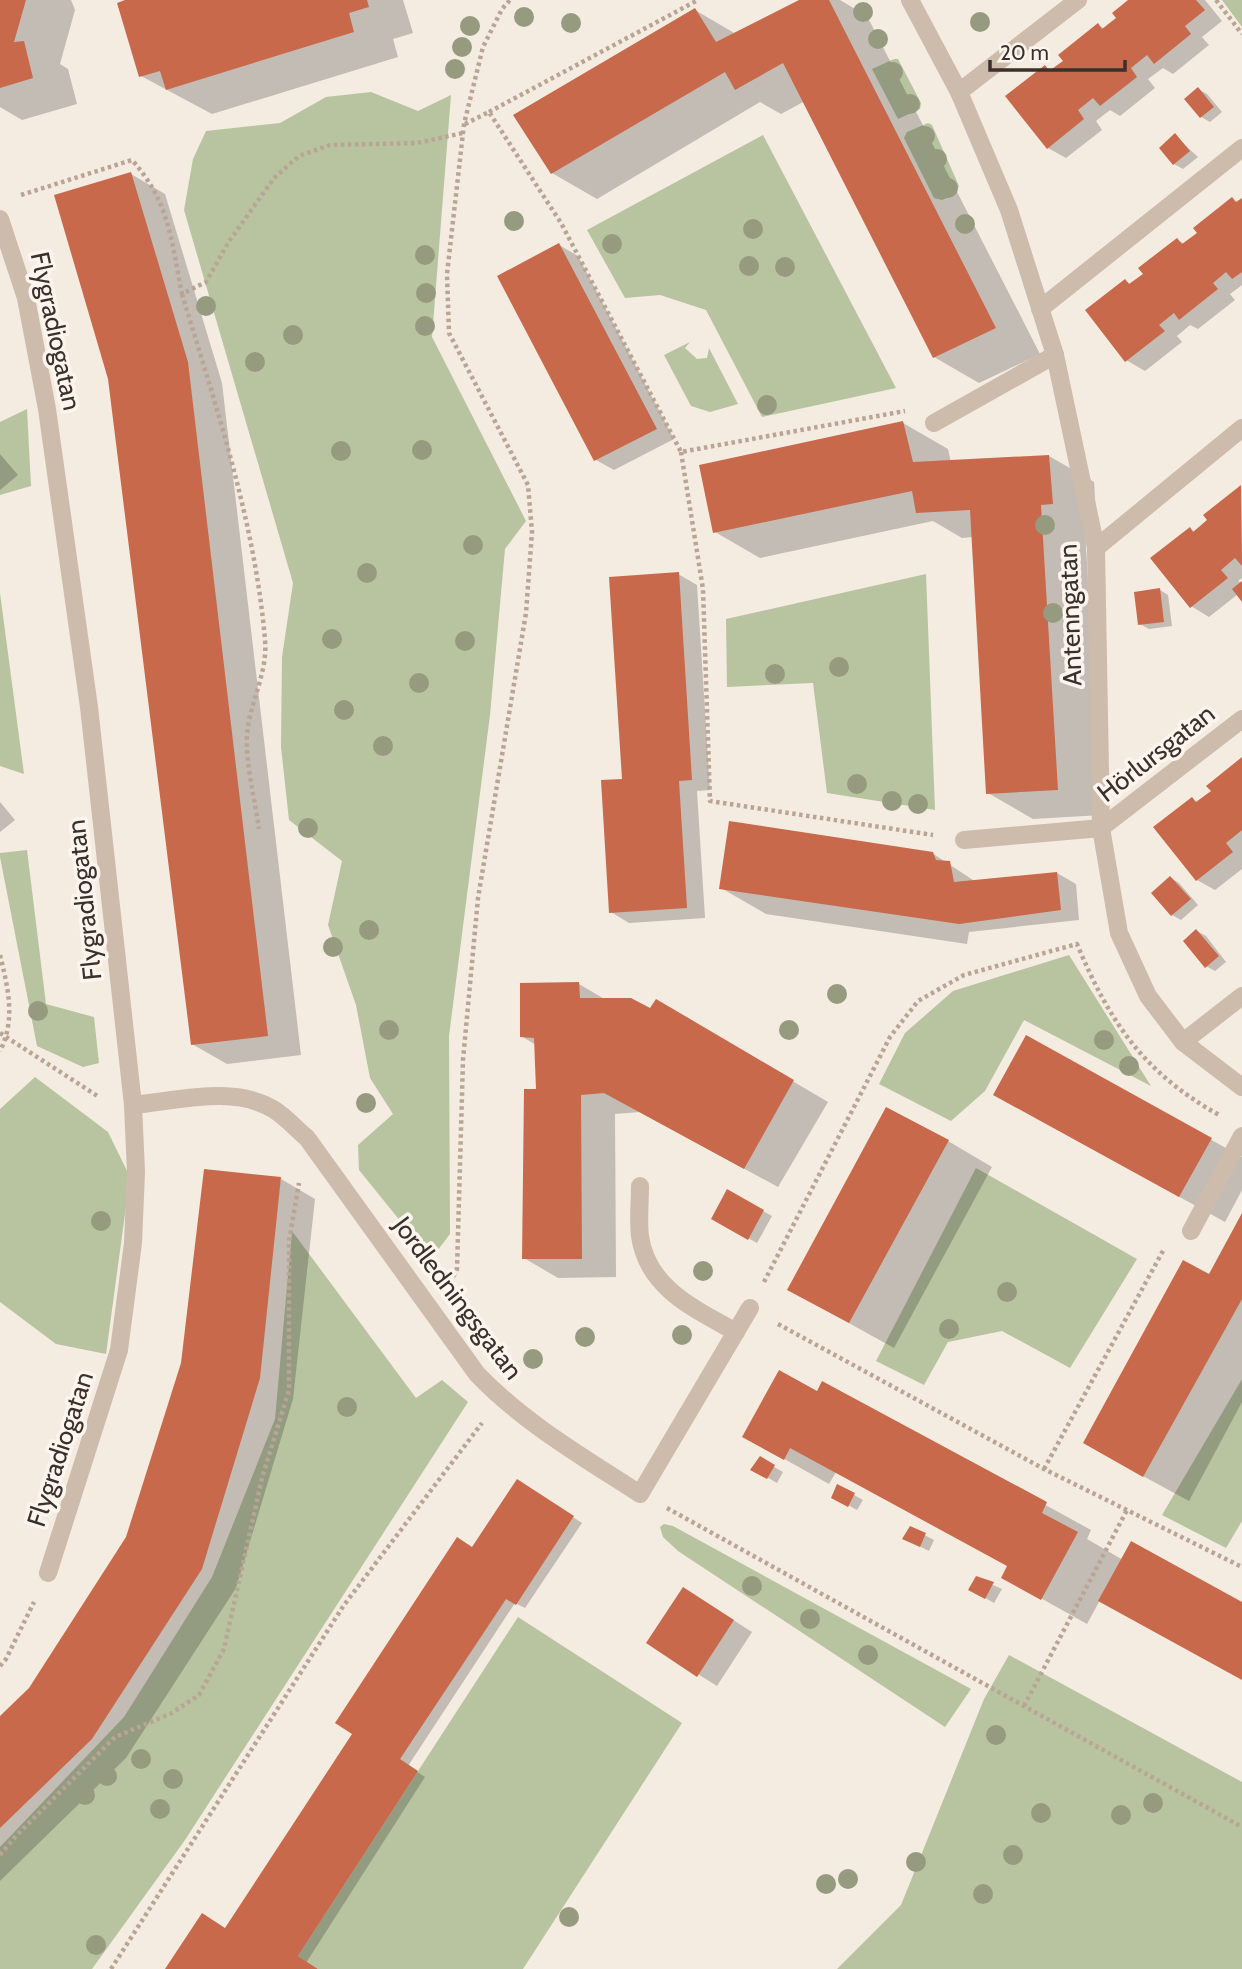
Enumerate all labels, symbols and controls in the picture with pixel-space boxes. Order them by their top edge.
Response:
scale bar [990,28,1125,72]
text: 20 m [1000,40,1049,65]
street label: Flygradiogatan [24,249,88,413]
street label: Antenngatan [1052,543,1088,687]
street label: Hörlursgatan [1091,697,1221,809]
street label: Flygradiogatan [60,818,108,982]
street label: Jordledningsgatan [386,1209,530,1386]
street label: Flygradiogatan [20,1367,100,1531]

